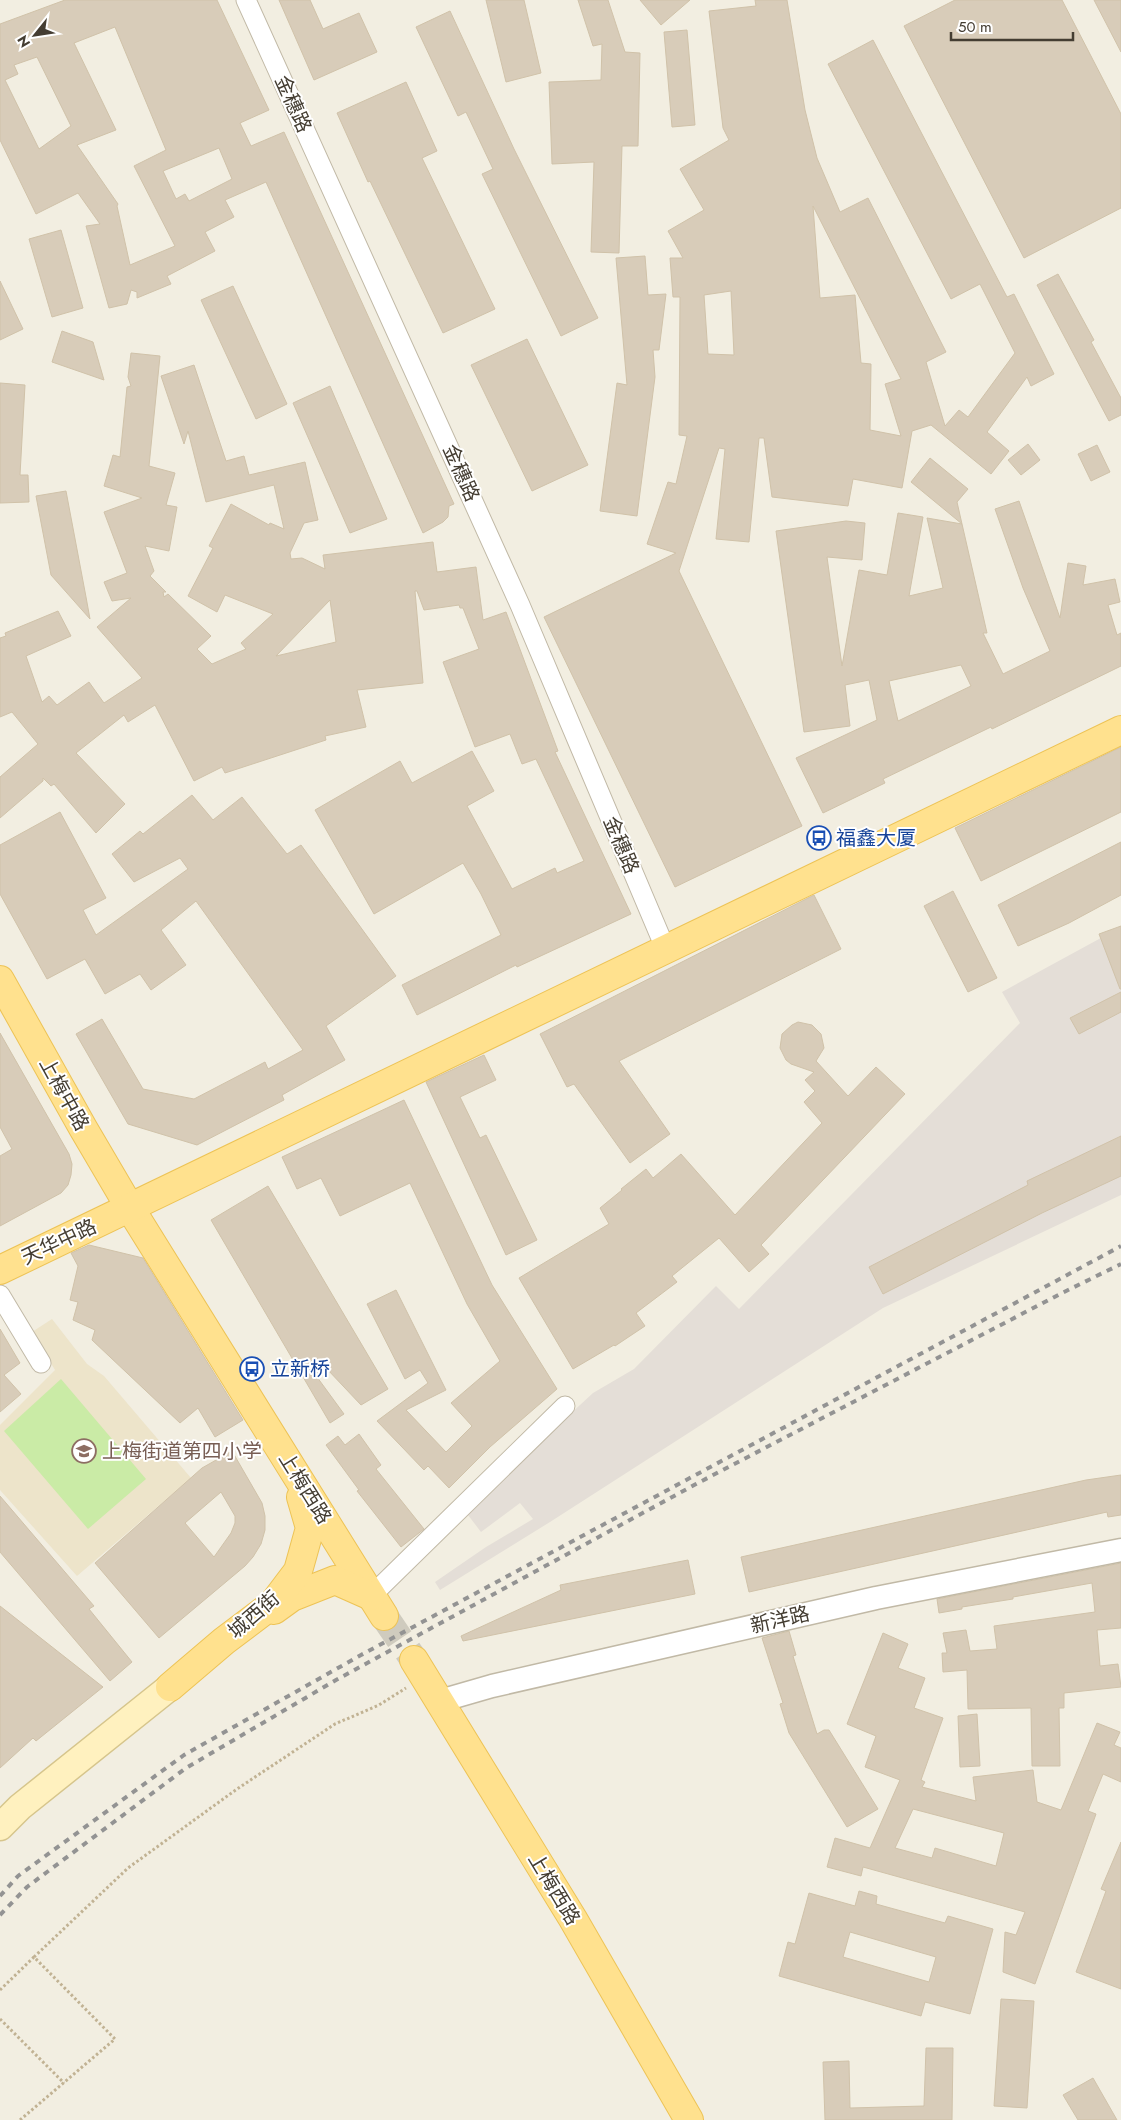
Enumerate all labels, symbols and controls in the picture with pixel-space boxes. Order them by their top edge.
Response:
north arrow [10,10,60,60]
scale bar [951,10,1074,42]
text: 50 m [958,16,992,38]
text: N [12,32,35,51]
street label: 金穗路 [268,71,318,137]
street label: 金穗路 [436,440,486,506]
street label: 金穗路 [596,812,646,878]
place label: 福鑫大厦 [836,824,916,853]
bus stop icon: 福鑫大厦 [806,825,832,851]
street label: 上梅中路 [32,1052,96,1136]
street label: 天华中路 [17,1212,101,1272]
place label: 立新桥 [270,1355,330,1384]
bus stop icon: 立新桥 [239,1356,265,1382]
place label: 上梅街道第四小学 [102,1437,262,1466]
school or university icon: 上梅街道第四小学 [71,1438,97,1464]
street label: 上梅西路 [272,1446,338,1530]
street label: 城西街 [222,1584,286,1646]
street label: 新洋路 [748,1599,812,1641]
street label: 上梅西路 [521,1847,587,1931]

